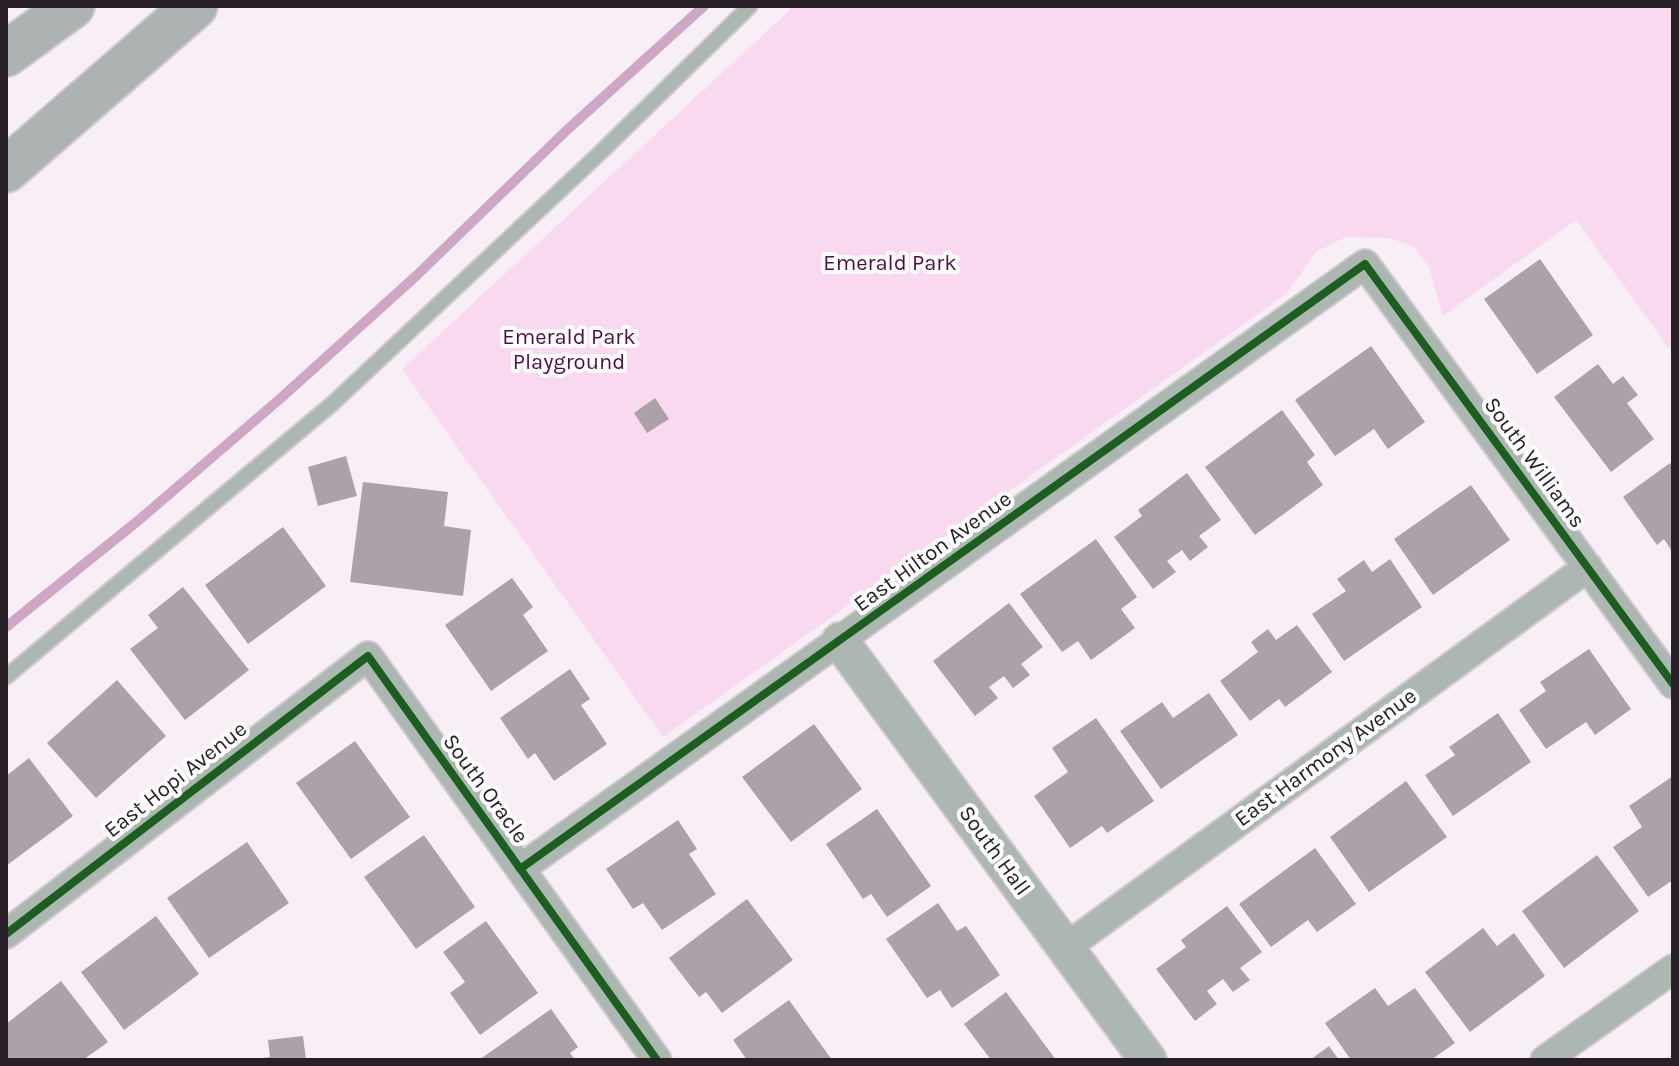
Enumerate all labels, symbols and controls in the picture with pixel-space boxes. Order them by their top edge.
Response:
park label: Emerald Park [823,251,957,277]
park label: Emerald Park Playground [502,325,636,376]
street label: South Williams [1478,393,1590,533]
street label: East Hilton Avenue [849,486,1017,618]
street label: East Harmony Avenue [1230,683,1422,833]
street label: East Hopi Avenue [100,716,252,844]
street label: South Oracle [437,729,533,849]
street label: South Hall [953,801,1035,901]

